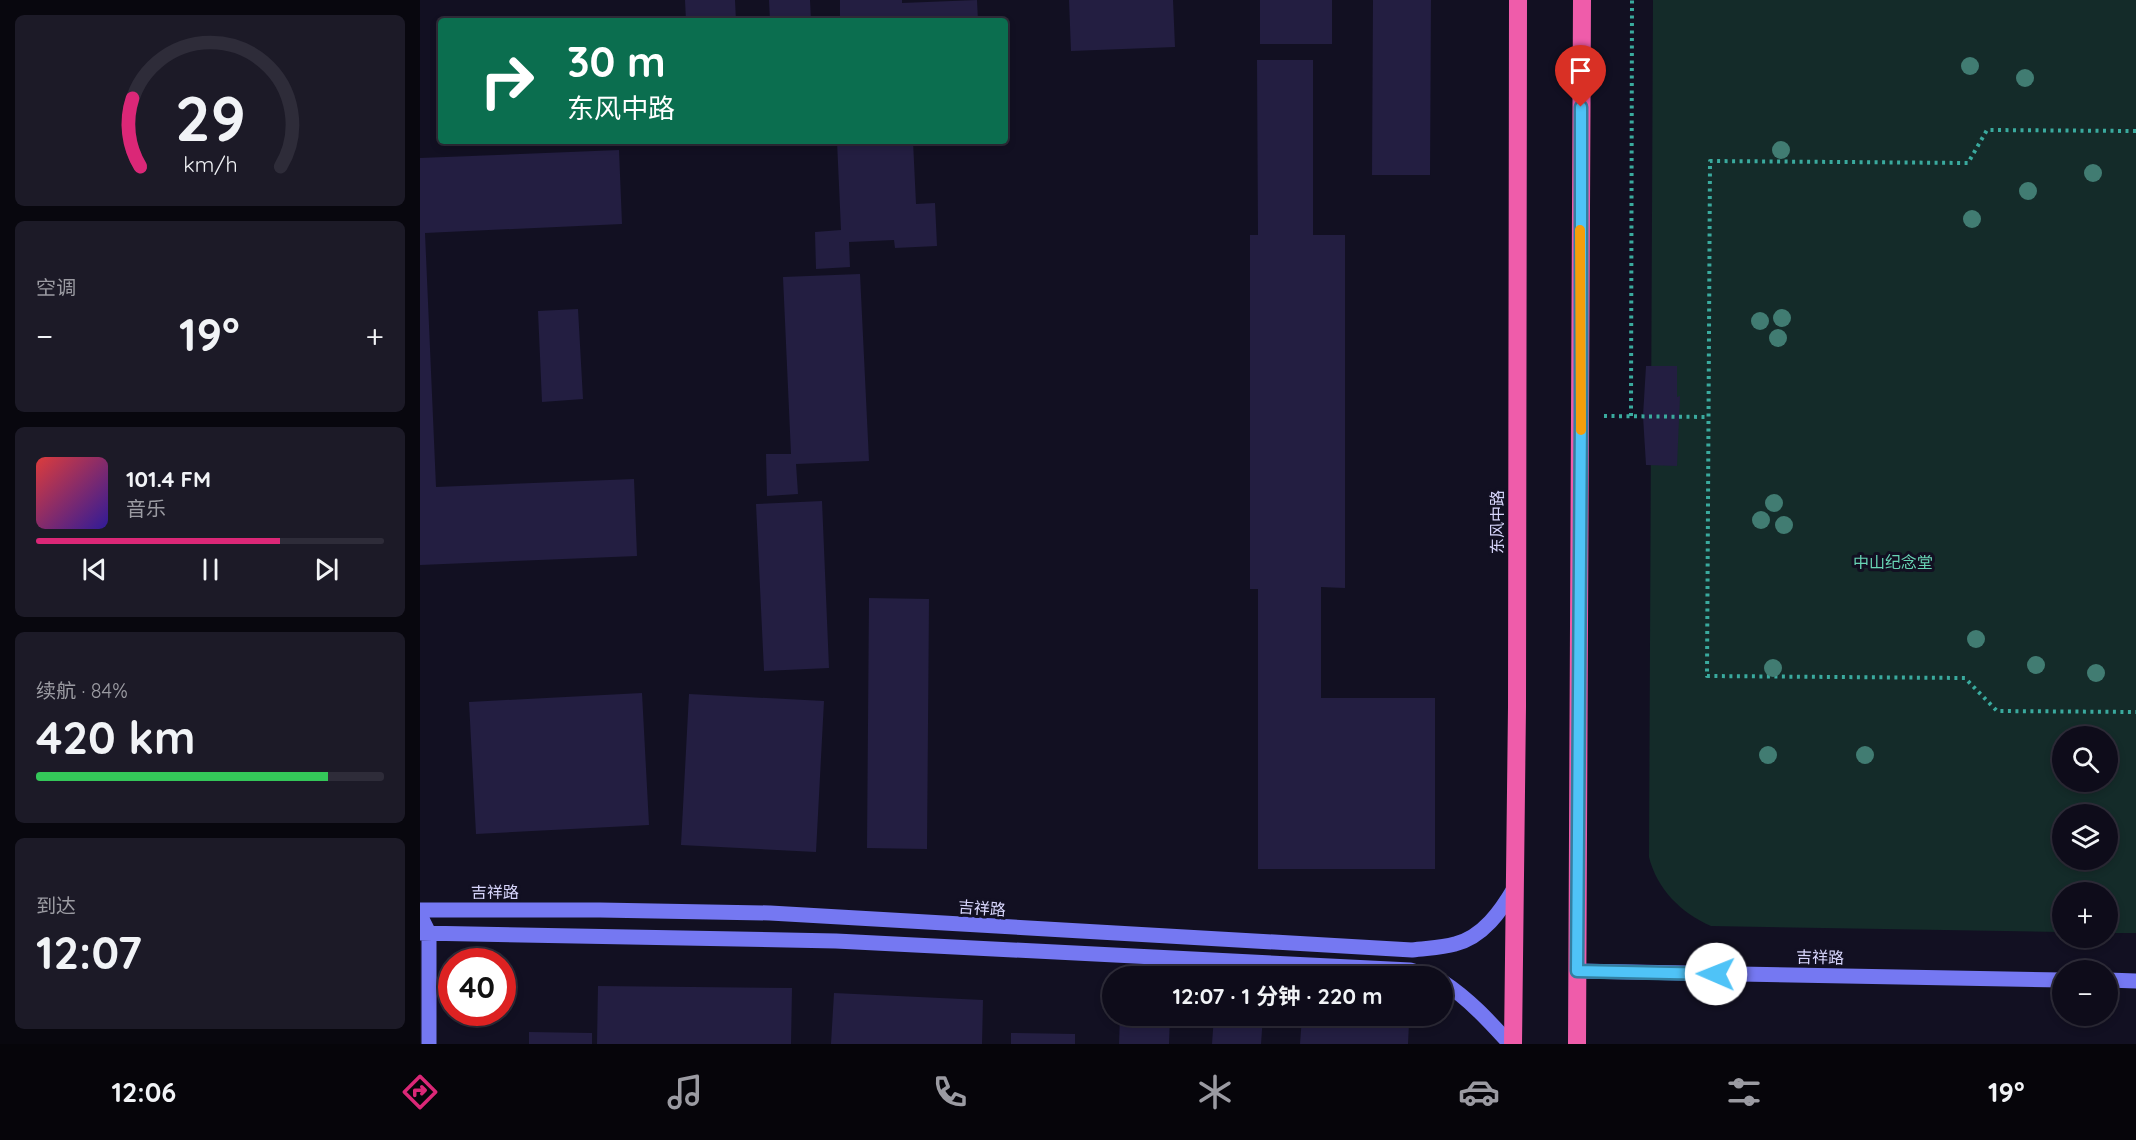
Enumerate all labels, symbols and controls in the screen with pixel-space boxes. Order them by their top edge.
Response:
text: 30 m [567,35,666,88]
icon: right [468,42,546,120]
pin [1555,45,1606,107]
icon: arrive [1564,54,1597,87]
text: 29 [175,80,245,158]
text: 东风中路 [567,91,675,125]
text: km/h [183,152,237,178]
text: 空调 [36,275,76,300]
text: 19° [179,306,240,362]
text: − [36,315,53,356]
text: + [365,315,384,356]
text: 101.4 FM [126,465,211,493]
street label: 东风中路 [1487,490,1507,554]
text: 音乐 [126,496,166,521]
park label: 中山纪念堂 [1853,552,1933,572]
icon: previous [78,553,111,586]
icon: pause [194,553,227,586]
icon: next [310,553,343,586]
text: 续航 · 84% [36,678,128,703]
text: 420 km [36,709,195,765]
map controls [2052,726,2118,1026]
button: search [2052,726,2118,792]
button: layers [2052,804,2118,870]
street label: 吉祥路 [471,882,519,902]
button: + [2052,882,2118,948]
text: 到达 [36,893,76,918]
street label: 吉祥路 [957,896,1007,920]
text: 12:07 [36,924,142,980]
position arrow [1684,942,1748,1006]
street label: 吉祥路 [1796,947,1844,967]
speed limit sign: 40 [438,948,516,1026]
button: − [2052,960,2118,1026]
text: 12:07 · 1 分钟 · 220 m [1173,982,1382,1010]
icon: directions [399,1071,441,1113]
icon: music [664,1071,706,1113]
icon: phone [929,1071,971,1113]
icon: climate [1194,1071,1236,1113]
icon: car [1458,1071,1500,1113]
icon: filters [1723,1071,1765,1113]
text: 12:06 [111,1075,176,1109]
text: 19° [1988,1075,2025,1109]

